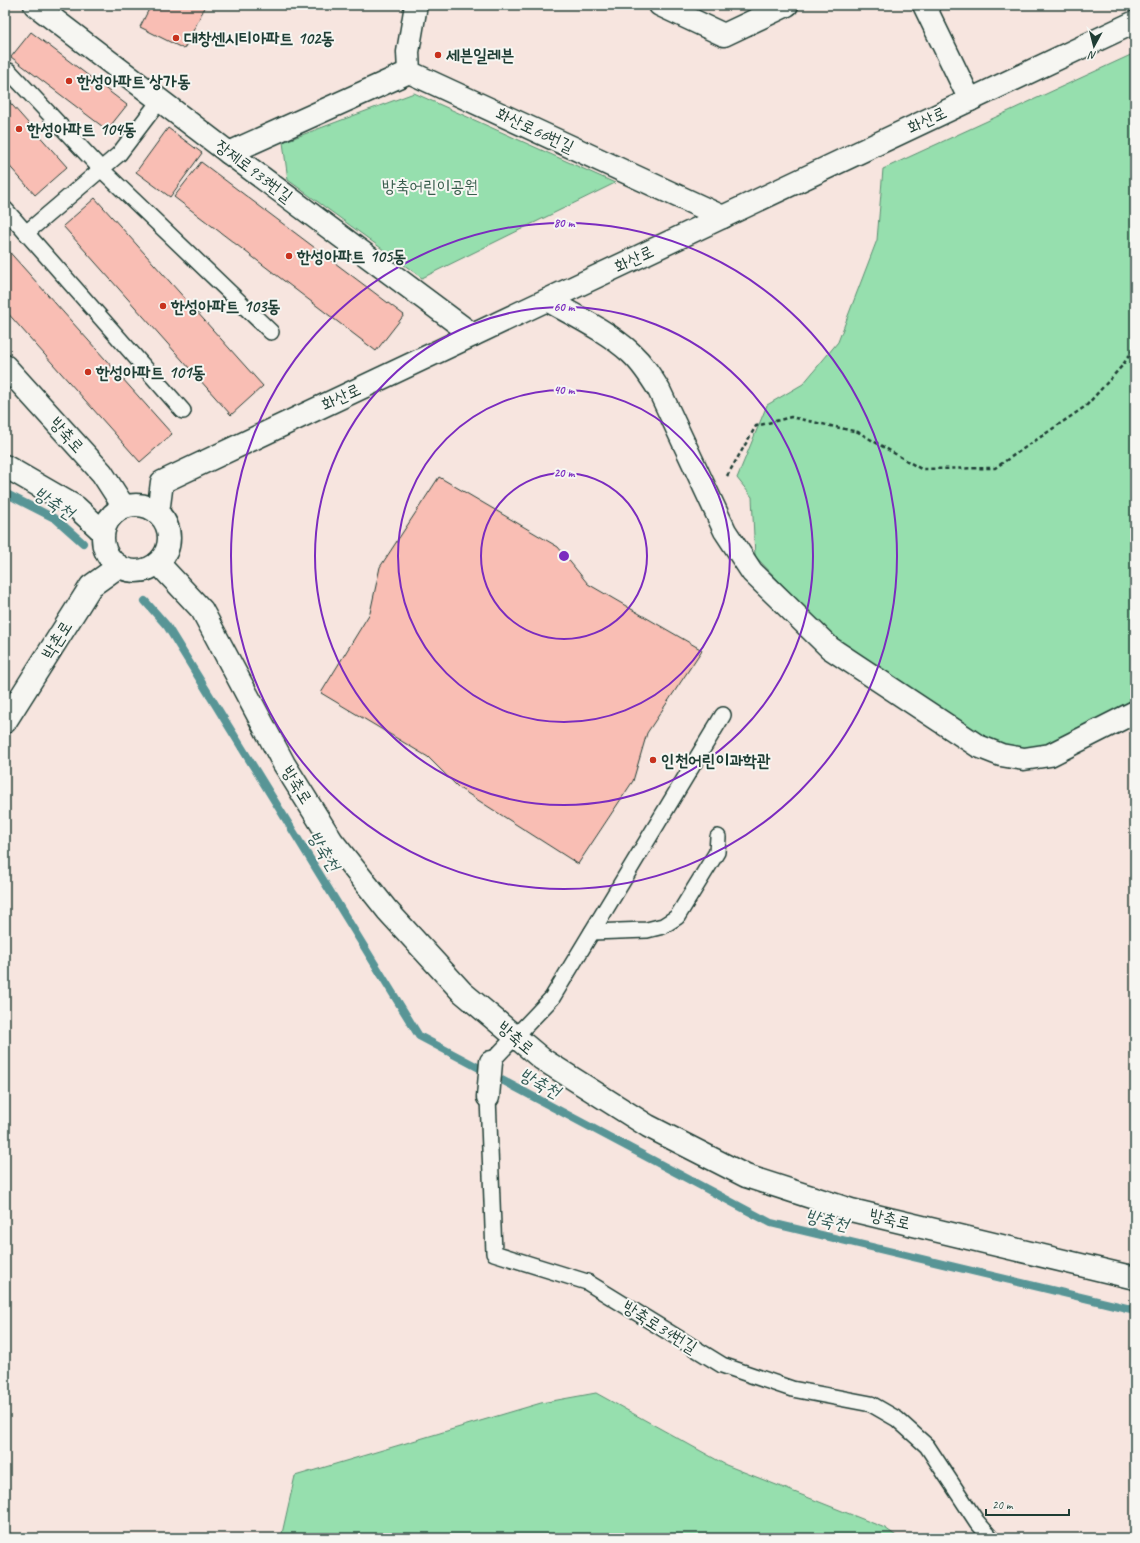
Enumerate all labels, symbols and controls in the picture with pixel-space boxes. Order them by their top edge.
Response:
north arrow [1074,26,1114,66]
place label: 대창센시티아파트 102동 [184,28,335,49]
marker: 대창센시티아파트 102동 [171,33,181,43]
place label: 세븐일레븐 [446,45,514,66]
text: N [1086,48,1097,63]
marker: 세븐일레븐 [433,50,443,60]
place label: 한성아파트 상가동 [76,71,191,92]
marker: 한성아파트 상가동 [64,76,74,86]
street label: 화산로 [904,102,950,138]
street label: 화산로66번길 [493,103,578,157]
place label: 한성아파트 104동 [26,119,136,140]
marker: 한성아파트 104동 [14,124,24,134]
street label: 장제로933번길 [211,135,297,207]
park label: 방축어린이공원 [382,176,478,197]
text: 80 m [554,215,575,231]
street label: 화산로 [611,241,657,277]
place label: 한성아파트 105동 [296,246,406,267]
marker: 한성아파트 105동 [284,251,294,261]
place label: 한성아파트 103동 [170,296,280,317]
text: 60 m [554,299,576,315]
marker: 한성아파트 103동 [158,301,168,311]
place label: 한성아파트 101동 [95,362,205,383]
marker: 한성아파트 101동 [83,367,93,377]
street label: 화산로 [318,379,364,415]
text: 40 m [554,382,575,398]
street label: 방축로 [45,413,89,457]
text: 20 m [554,465,575,481]
water label: 방축천 [30,482,80,525]
centre of rings [557,549,571,563]
street label: 박촌로 [37,617,77,663]
place label: 인천어린이과학관 [661,750,771,771]
marker: 인천어린이과학관 [648,755,658,765]
street label: 방축로 [277,762,317,808]
water label: 방축천 [303,827,346,877]
street label: 방축로 [494,1017,538,1059]
water label: 방축천 [516,1063,566,1104]
water label: 방축천 [803,1204,852,1236]
street label: 방축로 [868,1204,912,1234]
street label: 방축로34번길 [619,1296,701,1358]
scale bar [986,1491,1069,1517]
text: 20 m [992,1497,1014,1513]

